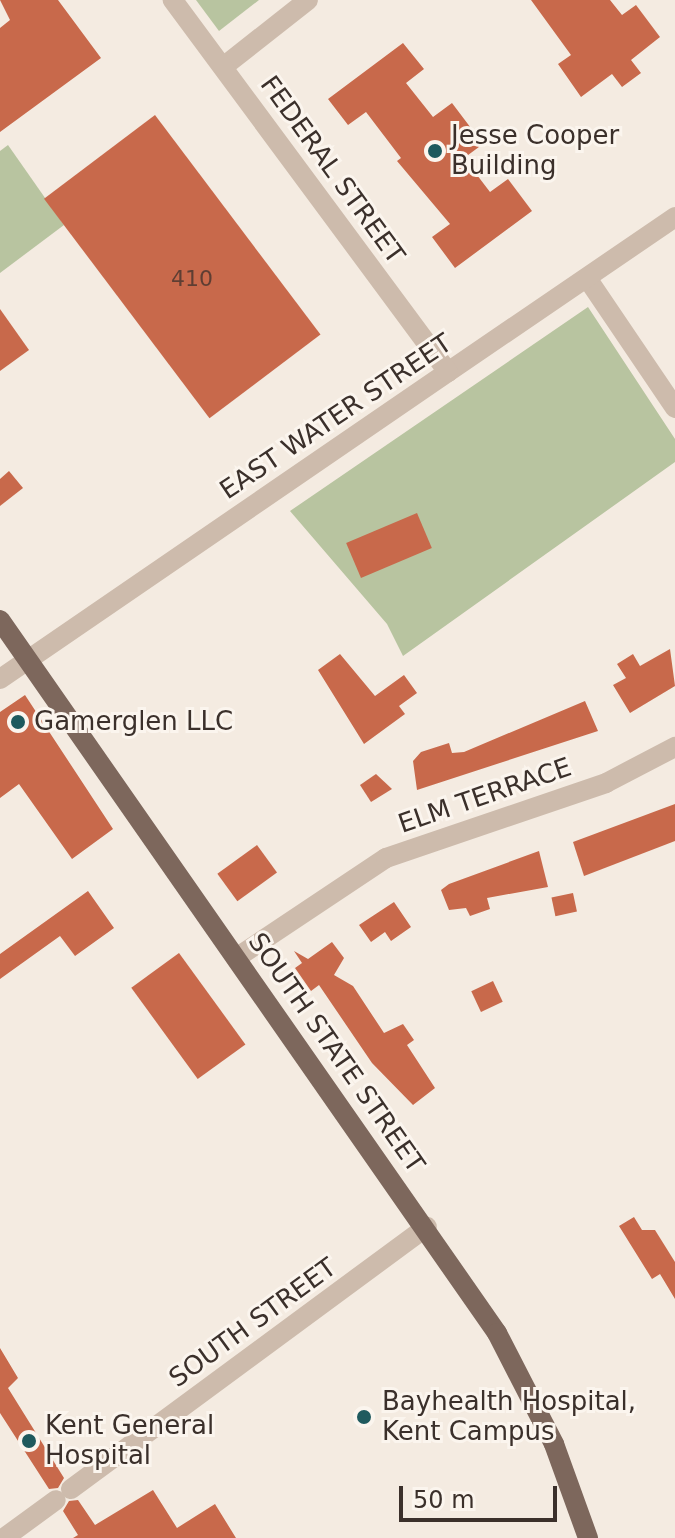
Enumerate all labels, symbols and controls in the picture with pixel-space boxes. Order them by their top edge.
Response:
street label: FEDERAL STREET [253,70,411,270]
place label: Jesse Cooper Building [451,120,619,182]
marker: Jesse Cooper Building [426,142,444,160]
house number: 410 [171,266,213,292]
street label: EAST WATER STREET [214,328,458,506]
place label: Gamerglen LLC [34,706,233,738]
marker: Gamerglen LLC [9,713,27,731]
street label: ELM TERRACE [394,752,576,840]
street label: SOUTH STATE STREET [241,927,431,1179]
street label: SOUTH STREET [163,1252,343,1394]
place label: Bayhealth Hospital, Kent Campus [382,1386,636,1448]
marker: Bayhealth Hospital, Kent Campus [353,1406,375,1428]
place label: Kent General Hospital [45,1410,214,1472]
marker: Kent General Hospital [20,1432,38,1450]
scale bar [403,1470,561,1520]
text: 50 m [413,1486,475,1514]

